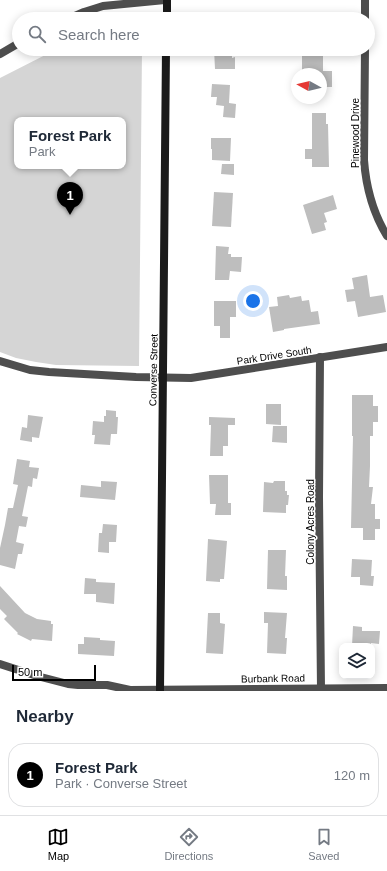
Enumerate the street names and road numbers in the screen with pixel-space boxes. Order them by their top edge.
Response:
street label: Pinewood Drive [350,98,361,168]
street label: Converse Street [147,334,160,406]
street label: Park Drive South [236,344,312,367]
street label: Colony Acres Road [305,479,316,565]
street label: Burbank Road [241,672,305,685]

